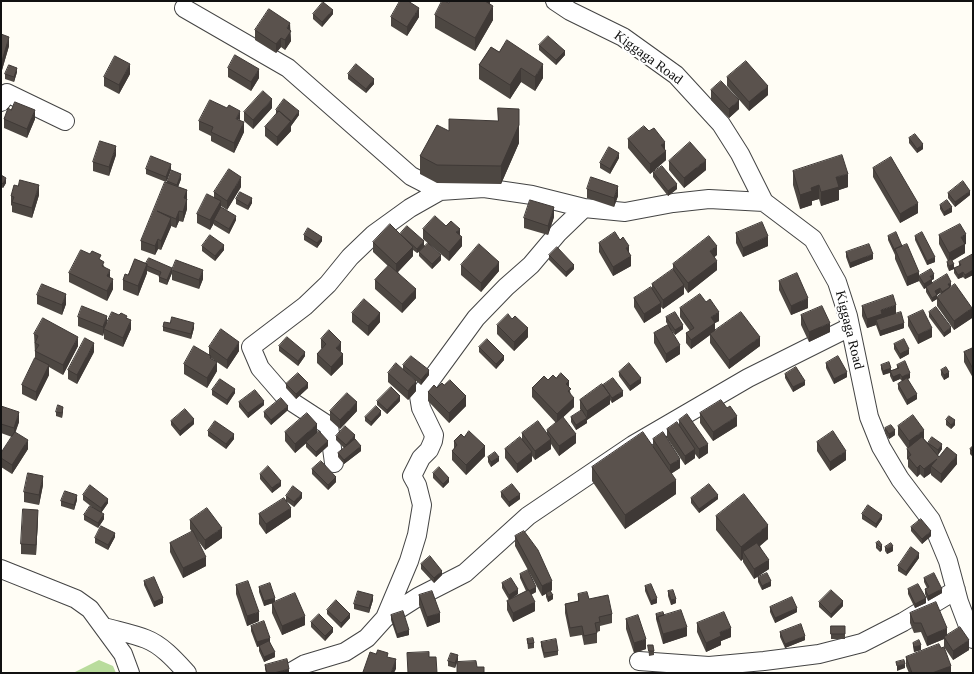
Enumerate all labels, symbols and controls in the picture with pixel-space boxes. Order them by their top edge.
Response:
street label: Kiggaga Road [611,28,685,88]
street label: Kiggaga Road [831,289,867,371]

